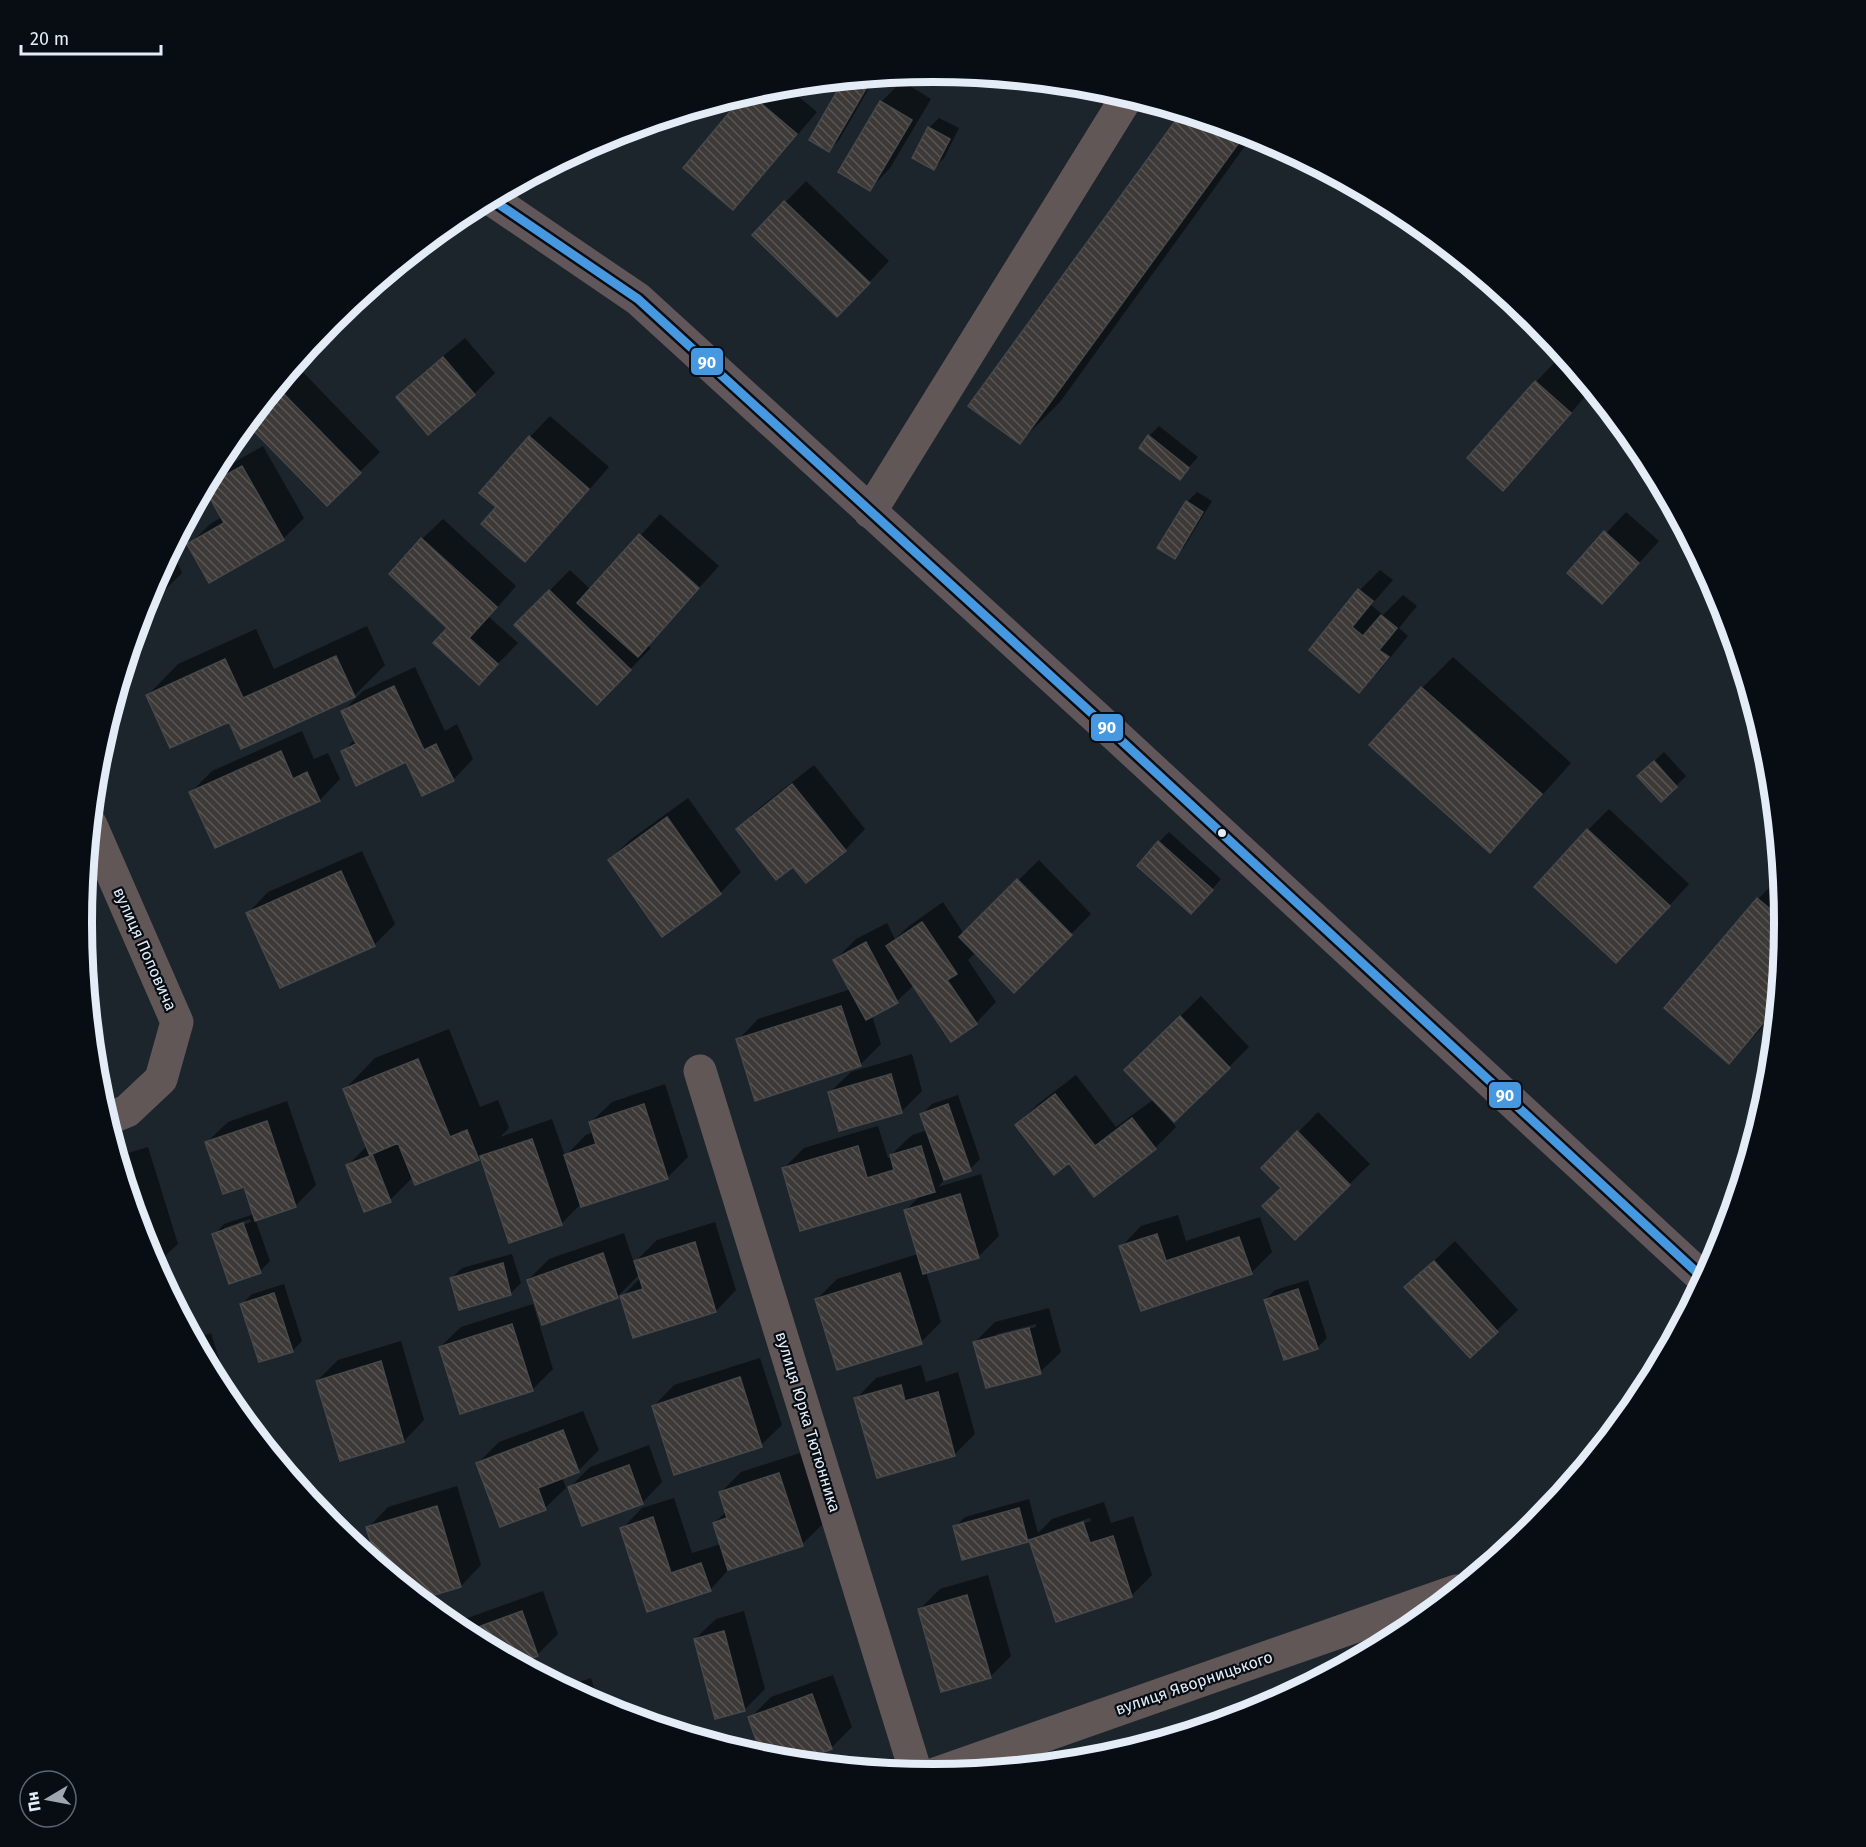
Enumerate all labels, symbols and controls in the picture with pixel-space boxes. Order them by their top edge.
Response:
scale bar [21,18,160,56]
text: 20 m [30,28,69,50]
line badge: 90 [690,347,724,376]
text: 90 [698,353,716,372]
line badge: 90 [1090,713,1124,742]
text: 90 [1098,718,1116,737]
unlabelled marker [1216,827,1228,839]
street label: вулиця Поповича [109,884,181,1014]
line badge: 90 [1488,1081,1522,1109]
text: 90 [1496,1086,1514,1105]
street label: вулиця Юрка Тютюнника [771,1329,845,1515]
street label: вулиця Яворницького [1113,1647,1275,1719]
north arrow [18,1769,78,1829]
text: Пн [23,1790,45,1813]

